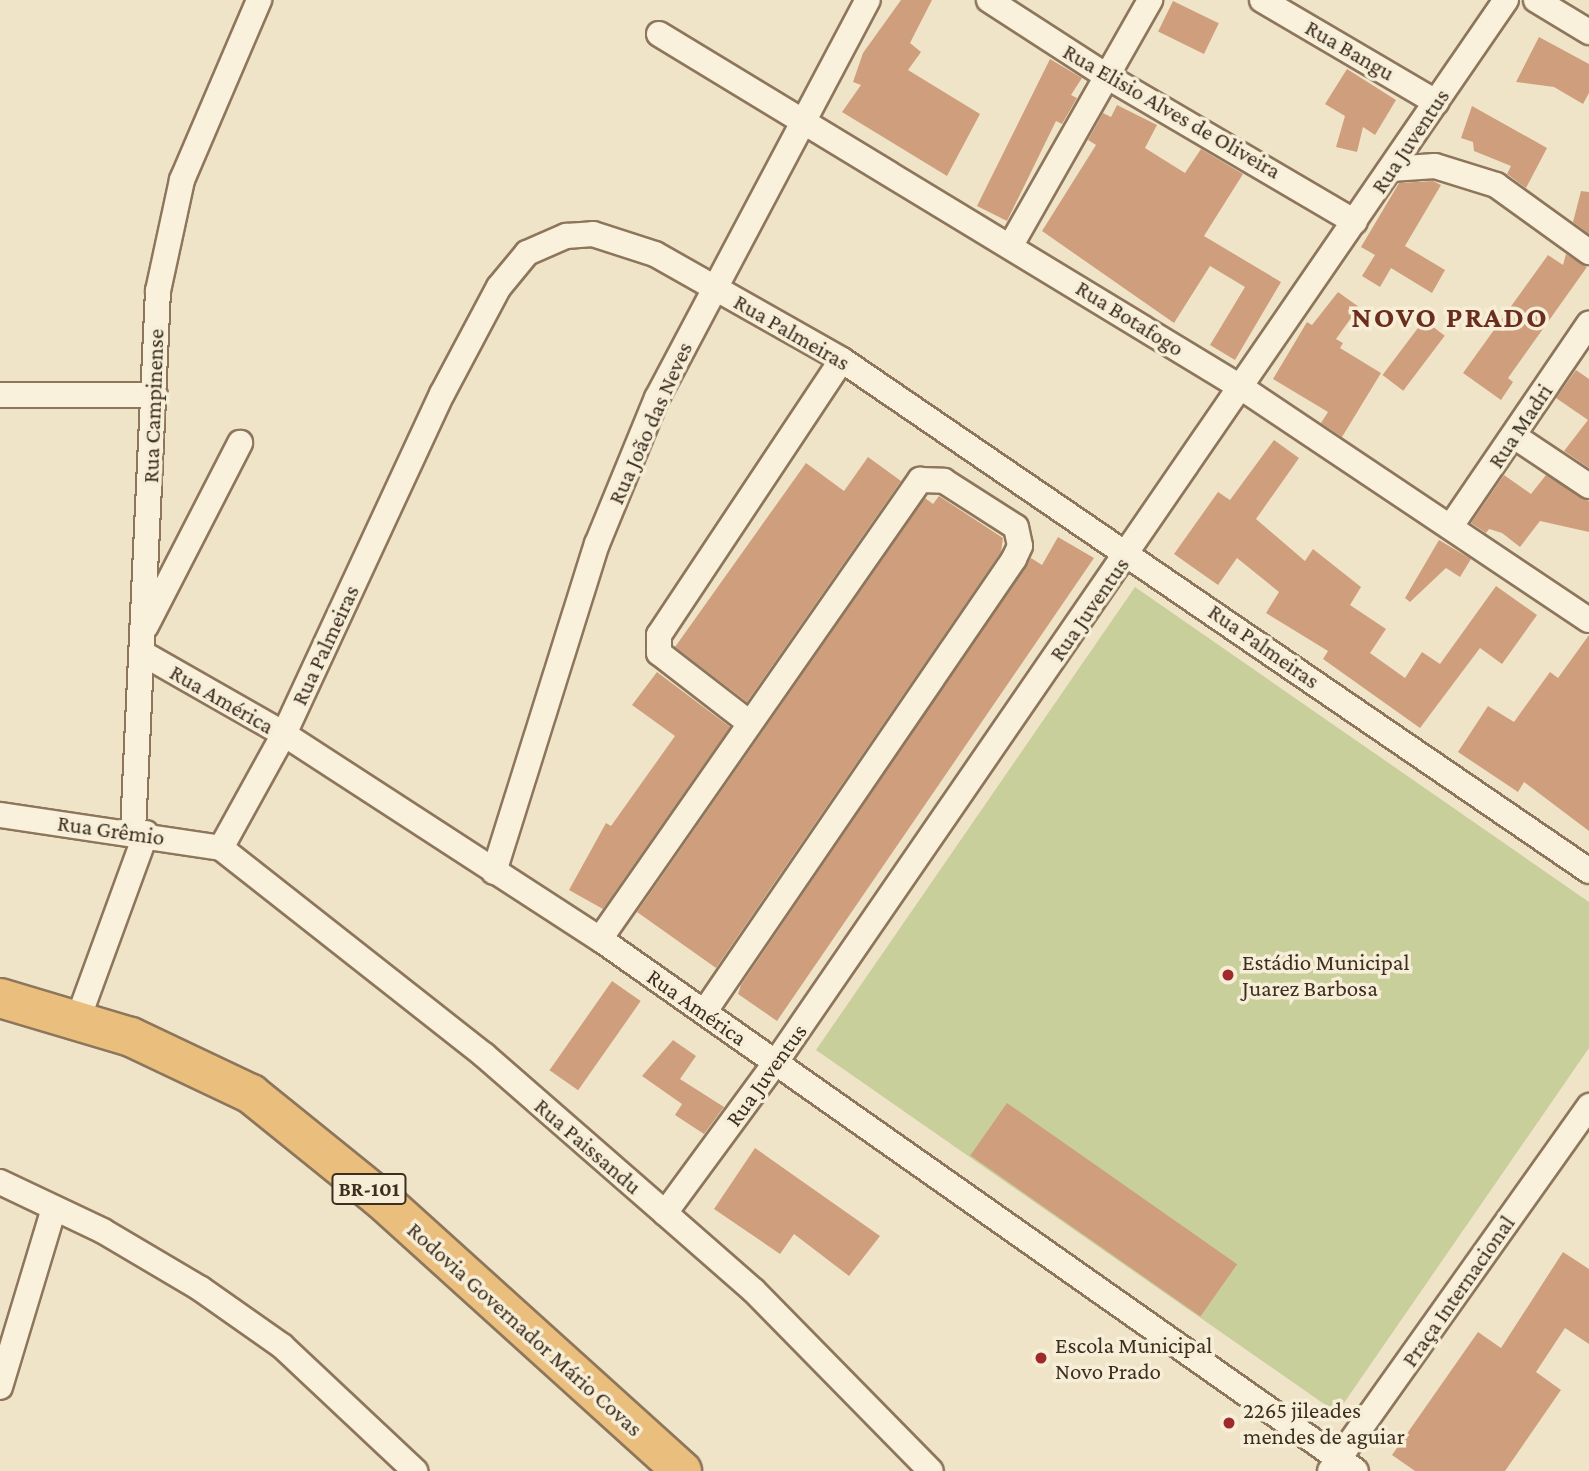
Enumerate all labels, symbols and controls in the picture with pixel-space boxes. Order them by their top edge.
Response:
street label: Rua Bangu [1300,13,1400,87]
street label: Rua Elisio Alves de Oliveira [1058,37,1286,185]
street label: Rua Juventus [1365,83,1455,199]
street label: Rua Botafogo [1071,274,1189,362]
street label: Rua Palmeiras [729,288,855,376]
district label: NOVO PRADO [1353,299,1547,335]
street label: Rua Campinense [137,328,169,484]
street label: Rua João das Neves [602,338,698,508]
street label: Rua Madri [1482,379,1558,473]
street label: Rua Juventus [1043,552,1135,666]
street label: Rua Palmeiras [285,580,365,710]
street label: Rua Palmeiras [1203,598,1325,694]
street label: Rua América [165,658,279,740]
street label: Rua Grêmio [56,809,166,851]
place label: Estádio Municipal Juarez Barbosa [1242,948,1409,1002]
street label: Rua América [642,963,752,1051]
marker: Estádio Municipal Juarez Barbosa [1220,967,1236,983]
street label: Rua Juventus [719,1018,813,1132]
street label: Rua Paissandu [529,1092,647,1200]
road number: BR-101 [330,1172,408,1206]
street label: Praça Internacional [1396,1210,1520,1372]
street label: Rodovia Governador Mário Covas [402,1216,648,1442]
place label: Escola Municipal Novo Prado [1055,1331,1212,1385]
marker: Escola Municipal Novo Prado [1033,1350,1049,1366]
place label: 2265 jileades mendes de aguiar [1243,1396,1405,1450]
marker: 2265 jileades mendes de aguiar [1221,1415,1237,1431]

